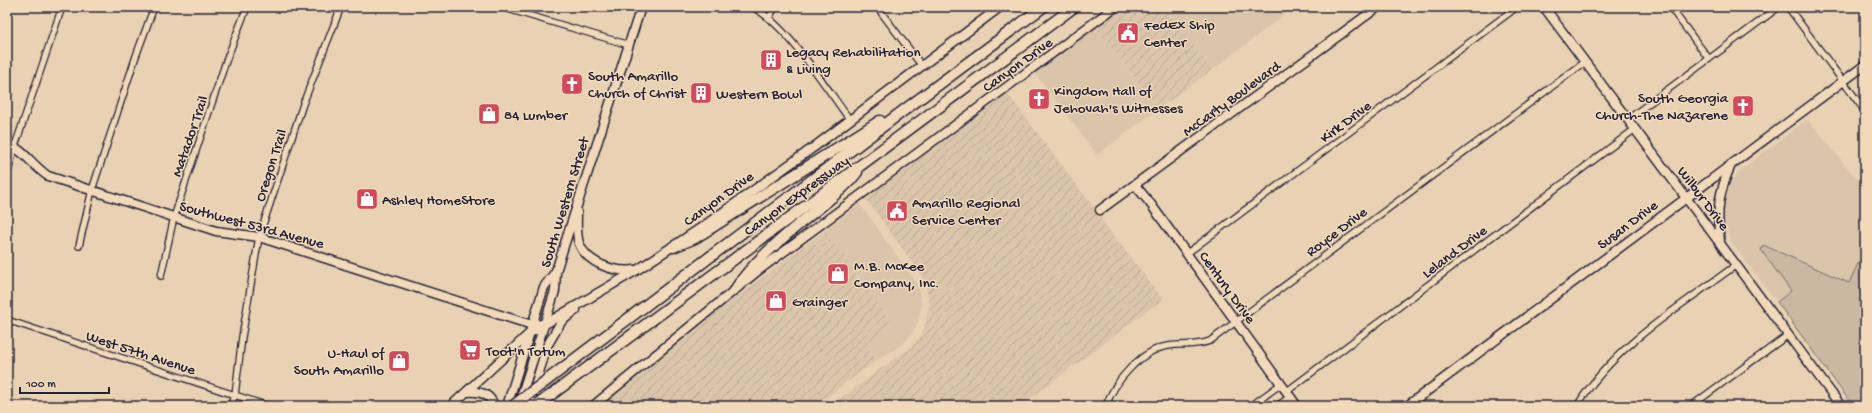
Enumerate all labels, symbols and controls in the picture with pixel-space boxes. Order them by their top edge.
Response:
place label: FedEx Ship Center [1143,17,1215,52]
public building icon: FedEx Ship Center [1115,20,1141,46]
street label: Canyon Drive [980,34,1057,97]
place label: Legacy Rehabilitation & Living [786,44,921,79]
building icon: Legacy Rehabilitation & Living [758,47,784,73]
street label: McCarty Boulevard [1180,57,1286,141]
place label: South Amarillo Church of Christ [588,68,687,103]
church icon: South Amarillo Church of Christ [559,71,585,97]
building icon: Western Bowl [688,80,714,106]
place label: Kingdom Hall of Jehovah's Witnesses [1054,83,1183,118]
place label: Western Bowl [716,86,802,104]
church icon: Kingdom Hall of Jehovah's Witnesses [1026,86,1052,112]
place label: South Georgia Church-The Nazarene [1595,90,1729,125]
church icon: South Georgia Church-The Nazarene [1730,93,1756,119]
street label: Matador Trail [169,94,213,180]
street label: Kirk Drive [1317,97,1376,148]
shop icon: 84 Lumber [476,101,502,127]
place label: 84 Lumber [504,107,569,125]
street label: Oregon Trail [252,127,292,204]
street label: South Western Street [538,133,595,270]
street label: Canyon Expressway [741,152,854,241]
street label: Wilbur Drive [1672,164,1733,235]
street label: Canyon Drive [681,168,758,231]
shop icon: Ashley HomeStore [354,186,380,212]
place label: Ashley HomeStore [382,192,495,210]
place label: Amarillo Regional Service Center [912,195,1020,230]
street label: Susan Drive [1594,197,1662,254]
street label: Southwest 53rd Avenue [177,198,326,254]
public building icon: Amarillo Regional Service Center [884,198,910,224]
street label: Royce Drive [1303,204,1372,261]
street label: Leland Drive [1419,222,1492,283]
street label: Century Drive [1194,248,1259,328]
place label: M.B. McKee Company, Inc. [854,258,940,293]
shop icon: M.B. McKee Company, Inc. [825,261,851,287]
shop icon: Grainger [763,288,789,314]
place label: Grainger [792,294,849,312]
street label: West 57th Avenue [83,328,198,380]
supermarket icon: Toot'n Totum [457,337,483,363]
place label: Toot'n Totum [485,343,566,361]
place label: U-Haul of South Amarillo [294,345,385,380]
shop icon: U-Haul of South Amarillo [386,348,412,374]
scale bar [20,369,109,395]
text: 100 m [25,378,56,392]

